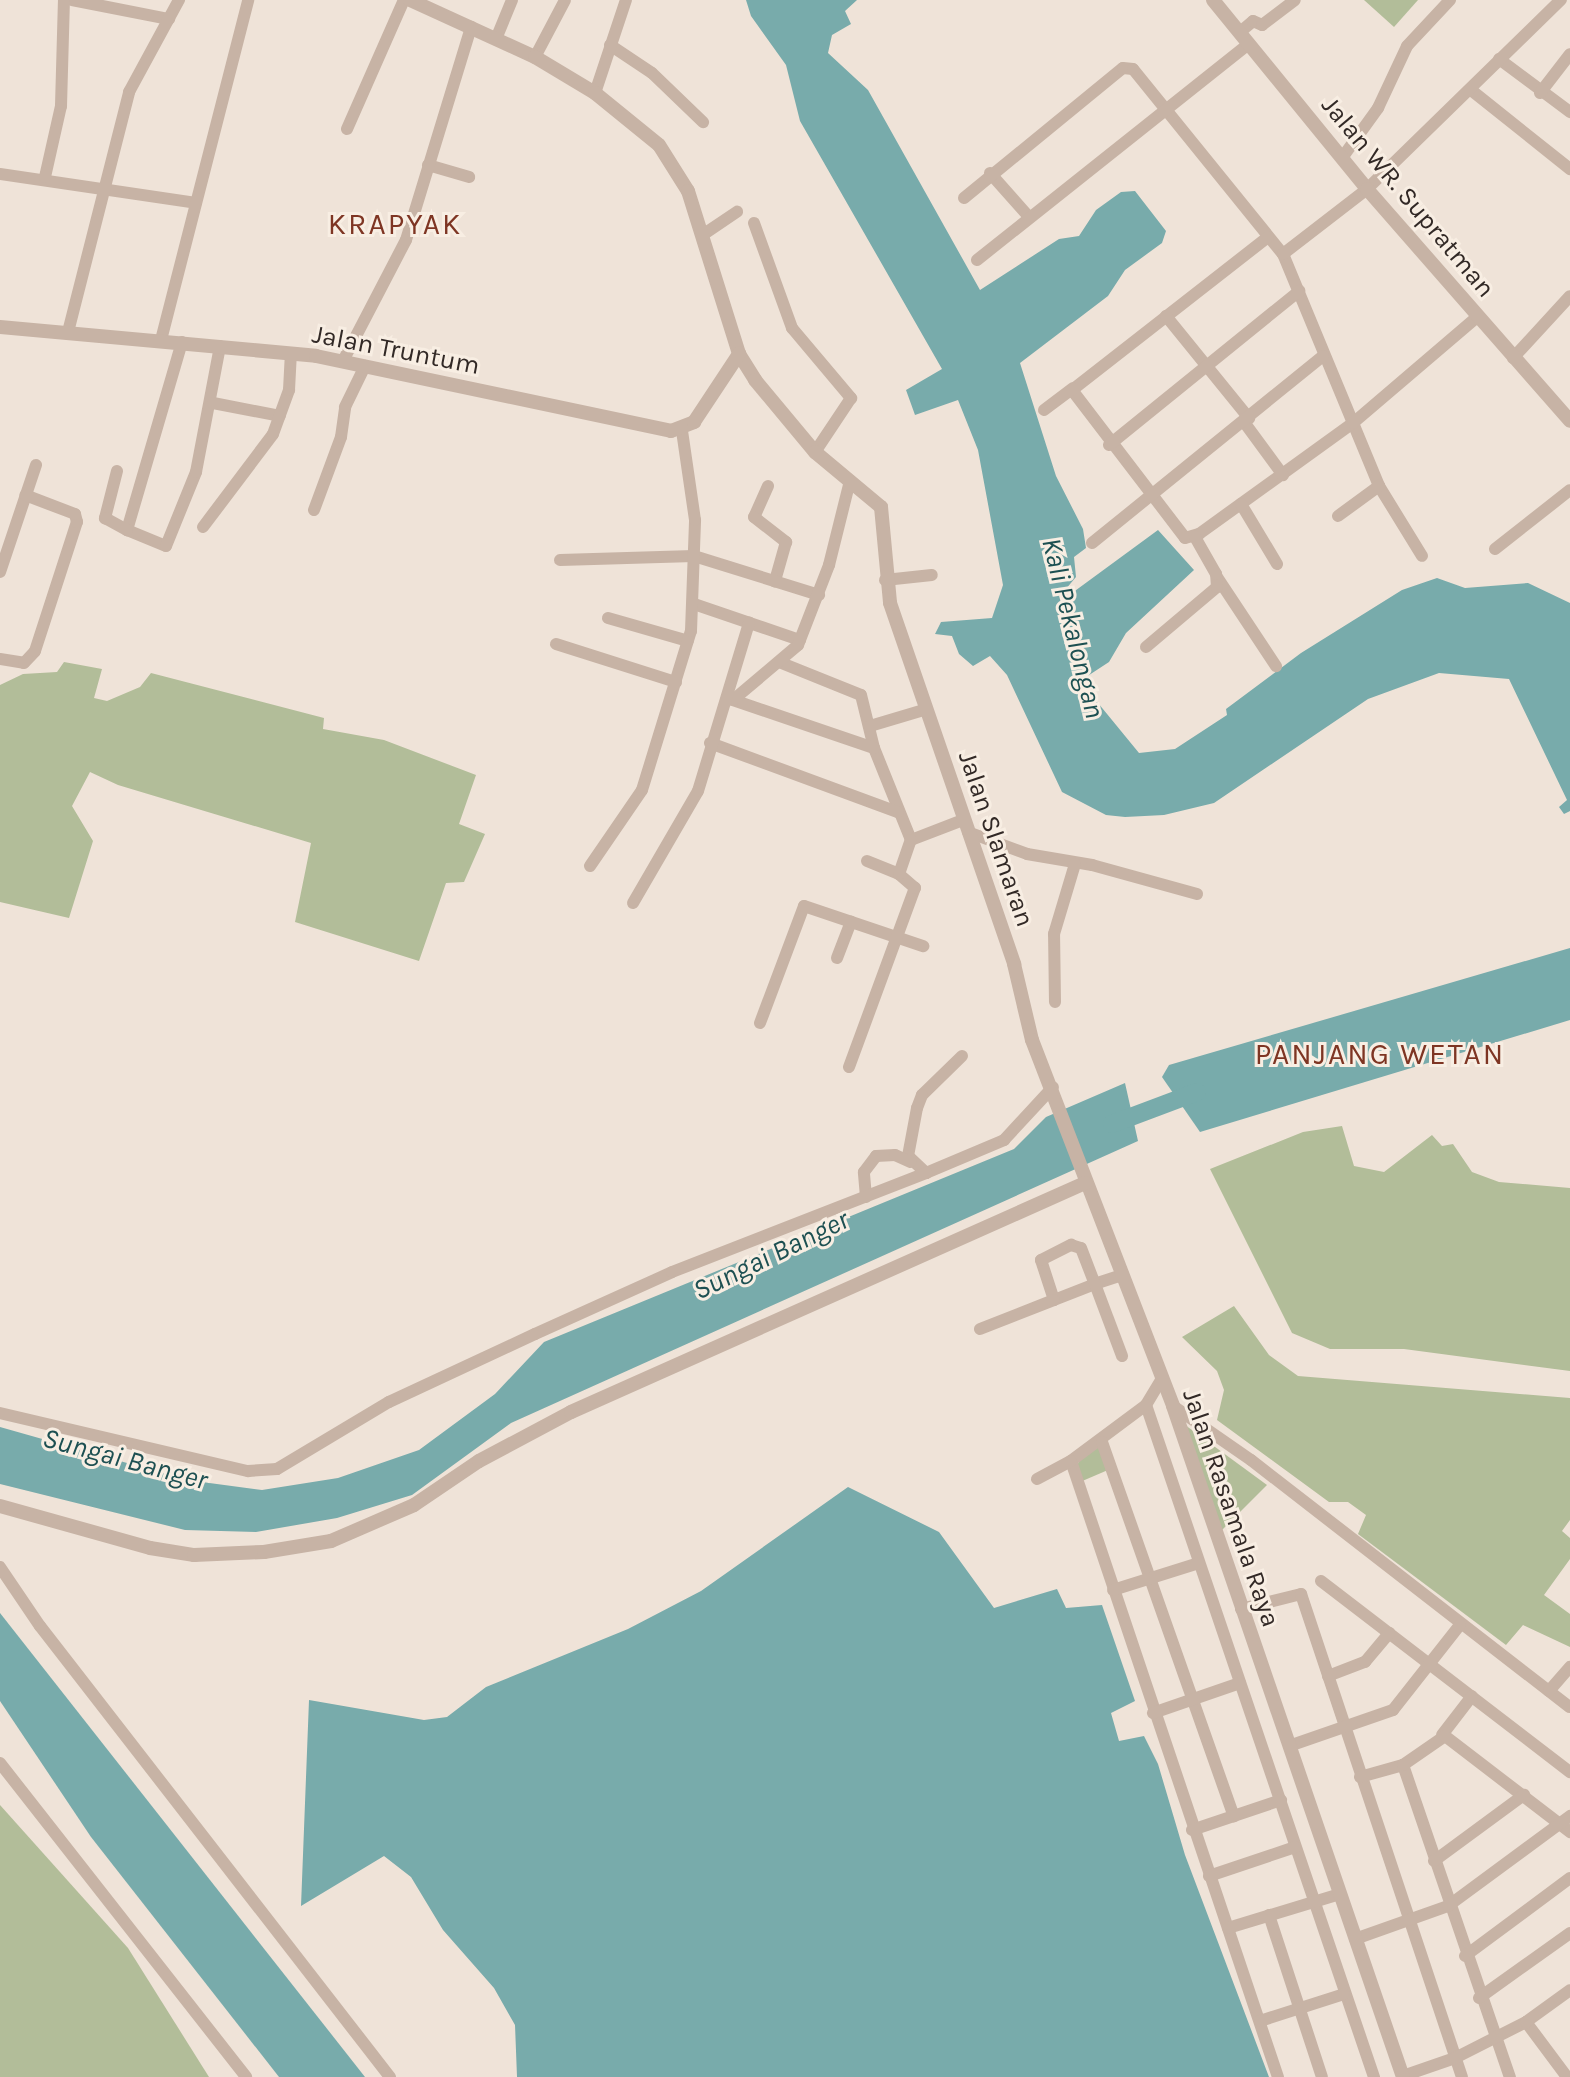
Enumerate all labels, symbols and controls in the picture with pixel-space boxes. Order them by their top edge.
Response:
street label: Jalan WR. Supratman [1315,90,1501,304]
district label: KRAPYAK [328,206,462,242]
street label: Jalan Truntum [310,318,482,382]
water label: Kali Pekalongan [1034,534,1112,722]
street label: Jalan Slamaran [951,747,1041,931]
district label: PANJANG WETAN [1255,1036,1505,1072]
water label: Sungai Banger [688,1203,854,1307]
street label: Jalan Rasamala Raya [1176,1385,1286,1631]
water label: Sungai Banger [39,1421,211,1497]

